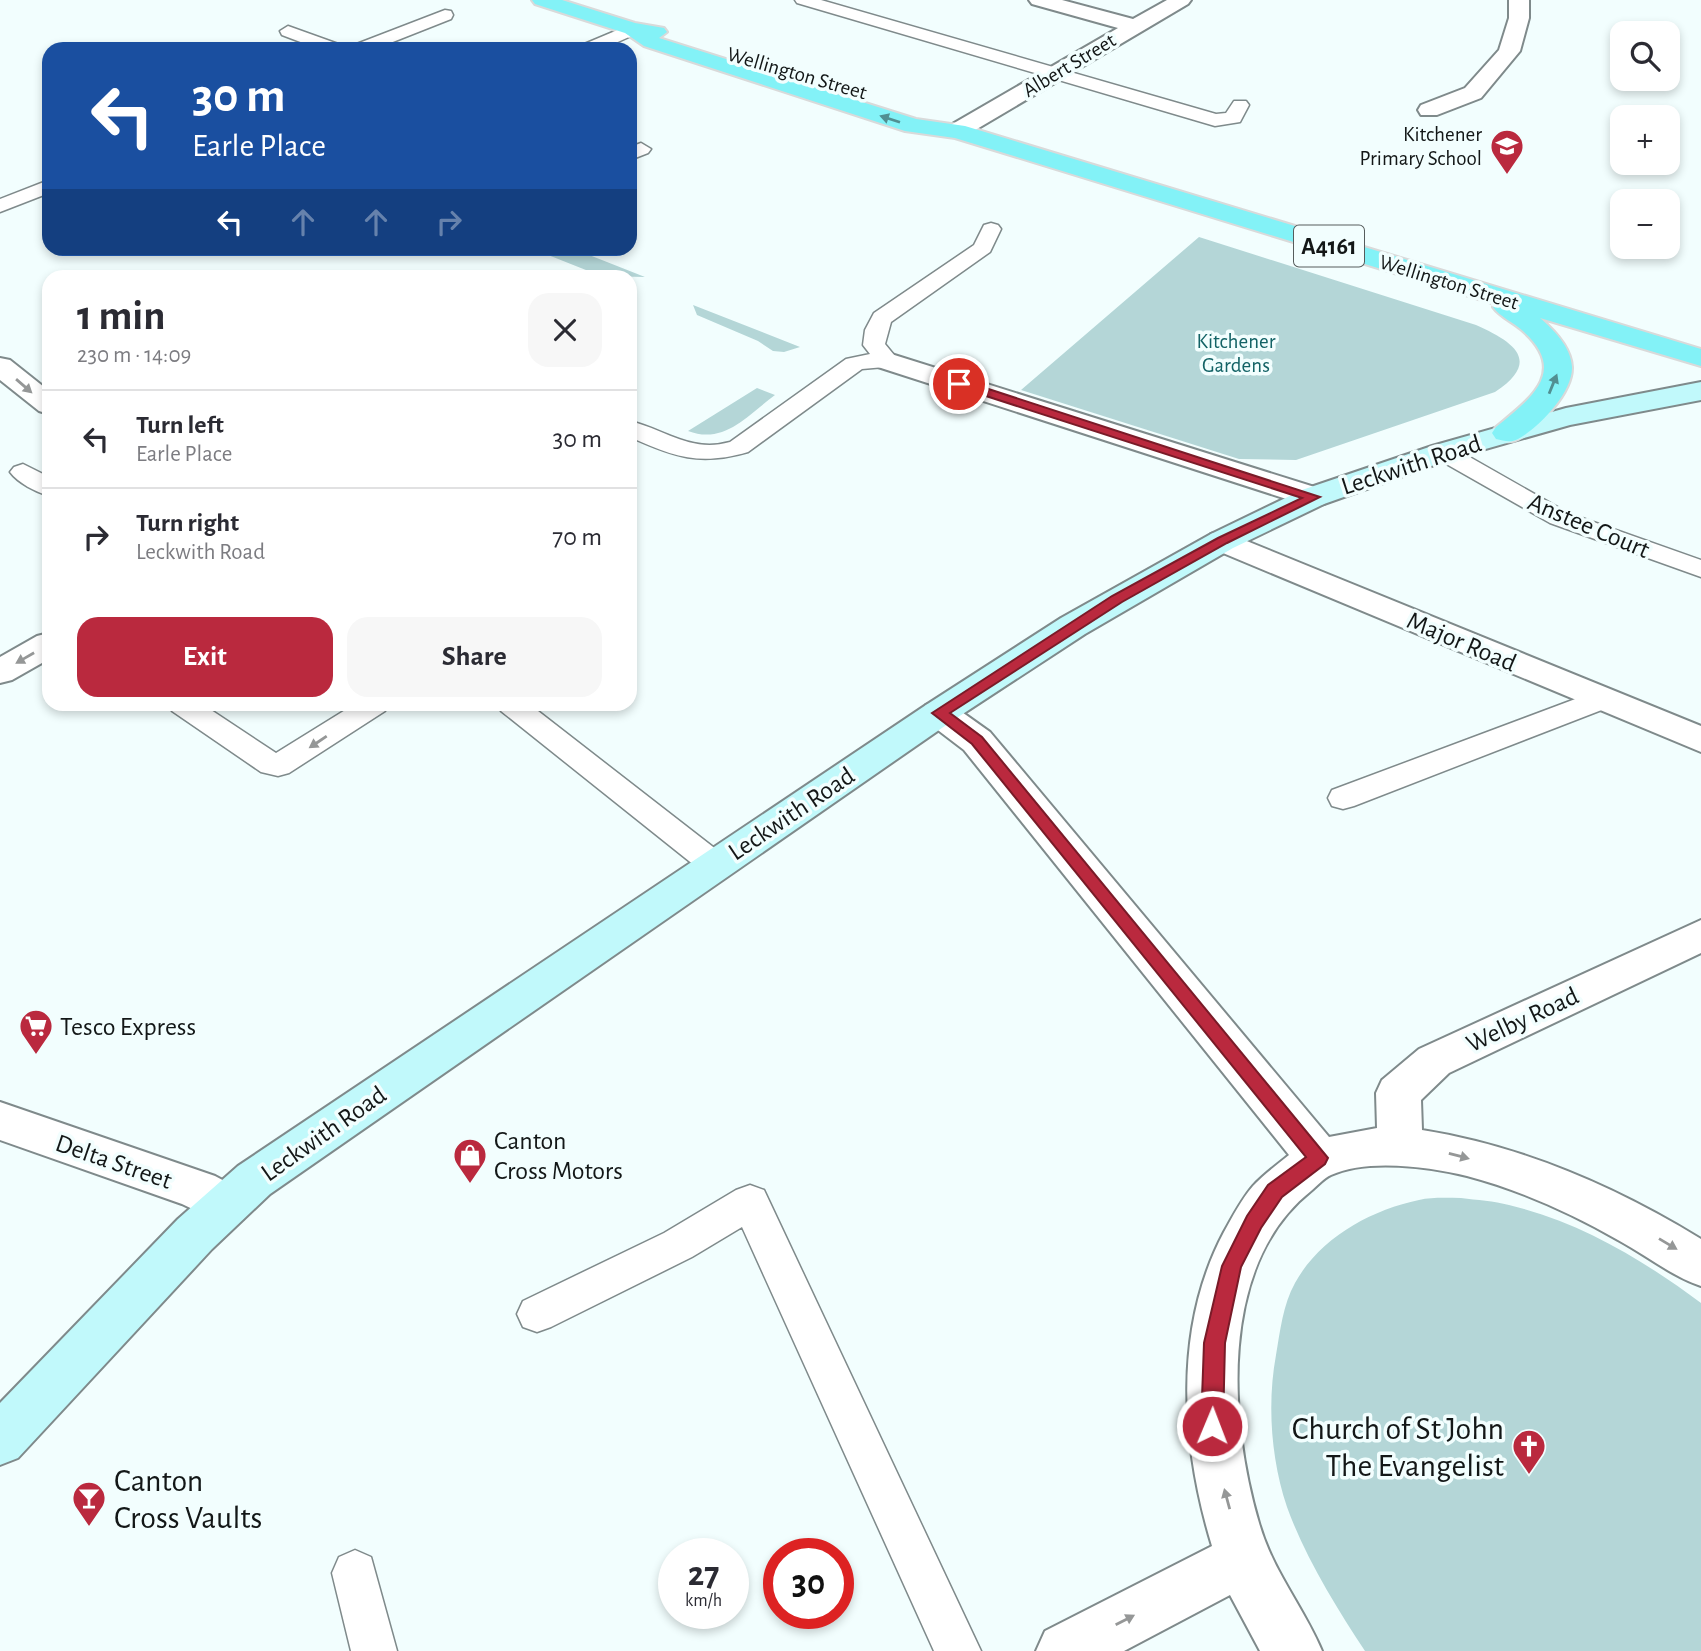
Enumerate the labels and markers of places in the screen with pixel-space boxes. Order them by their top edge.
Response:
place label: Kitchener Primary School [1359,124,1482,169]
school or university icon: Kitchener Primary School [1488,127,1526,176]
pin [929,354,989,414]
supermarket icon: Tesco Express [17,1007,55,1056]
place label: Tesco Express [60,1014,196,1040]
place label: Canton Cross Motors [494,1128,623,1184]
shop icon: Canton Cross Motors [451,1136,489,1185]
place label: Church of St John The Evangelist [1292,1413,1504,1482]
church icon: Church of St John The Evangelist [1510,1427,1548,1476]
place label: Canton Cross Vaults [114,1465,262,1534]
bar icon: Canton Cross Vaults [70,1479,108,1528]

